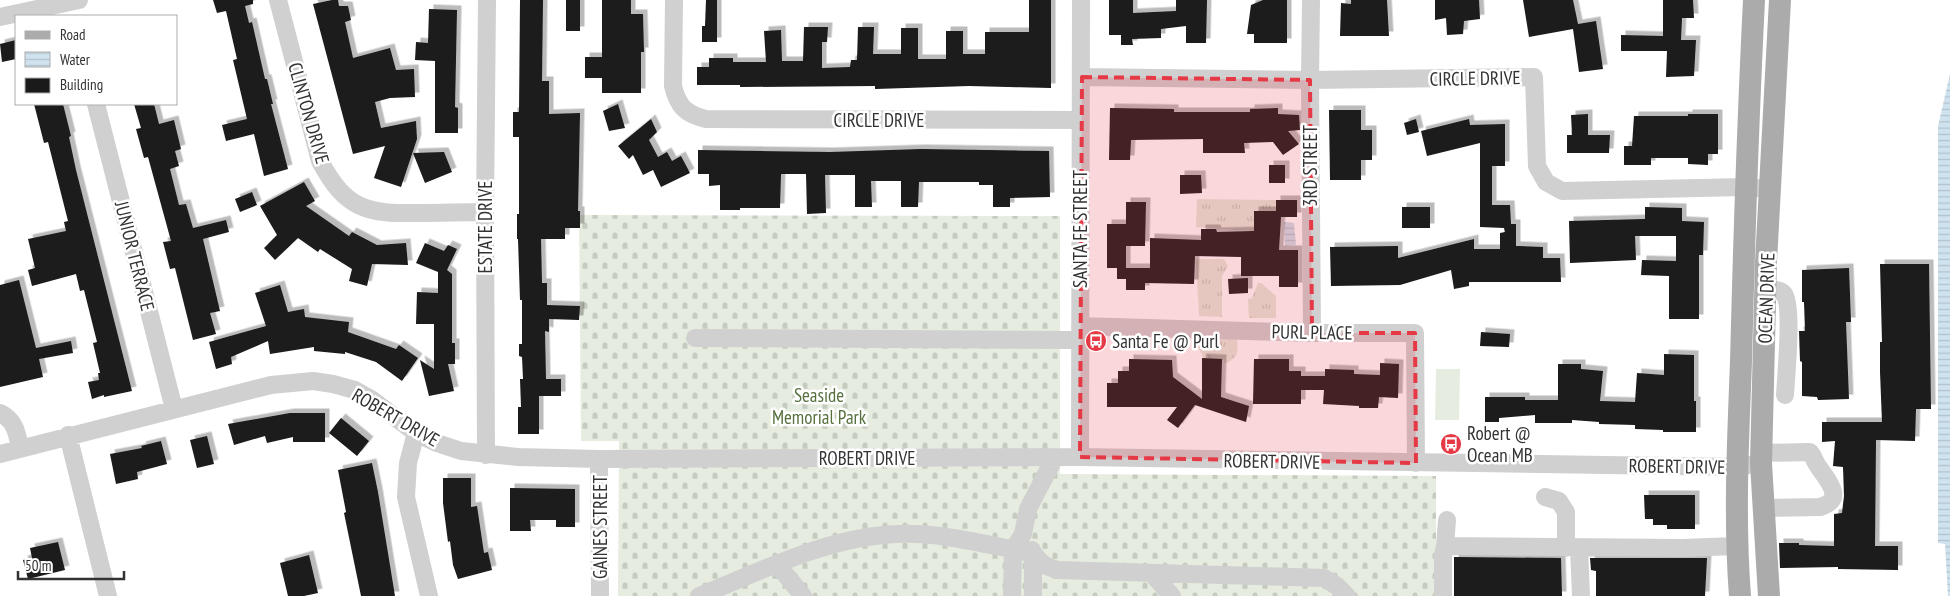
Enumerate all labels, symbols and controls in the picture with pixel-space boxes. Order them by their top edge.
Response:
legend [15,15,178,105]
text: Road [60,25,86,44]
text: Water [60,50,91,69]
street label: CLINTON DRIVE [283,60,335,166]
street label: CIRCLE DRIVE [1429,65,1521,91]
text: Building [60,75,103,94]
street label: CIRCLE DRIVE [834,108,924,132]
street label: 3RD STREET [1298,124,1322,207]
street label: SANTA FE STREET [1068,170,1092,288]
street label: ESTATE DRIVE [473,181,497,273]
street label: JUNIOR TERRACE [110,198,160,313]
street label: OCEAN DRIVE [1752,252,1780,344]
street label: PURL PLACE [1271,319,1353,345]
bus stop icon: Santa Fe @ Purl [1084,329,1108,353]
place label: Santa Fe @ Purl [1112,329,1219,353]
street label: ROBERT DRIVE [348,382,444,452]
park label: Seaside Memorial Park [772,383,867,429]
place label: Robert @ Ocean MB [1467,421,1533,467]
bus stop icon: Robert @ Ocean MB [1439,432,1463,456]
street label: ROBERT DRIVE [819,446,915,470]
street label: ROBERT DRIVE [1223,448,1321,474]
street label: ROBERT DRIVE [1628,453,1726,479]
street label: GAINES STREET [588,475,612,579]
scale bar [18,548,124,580]
text: 50 m [25,556,51,575]

